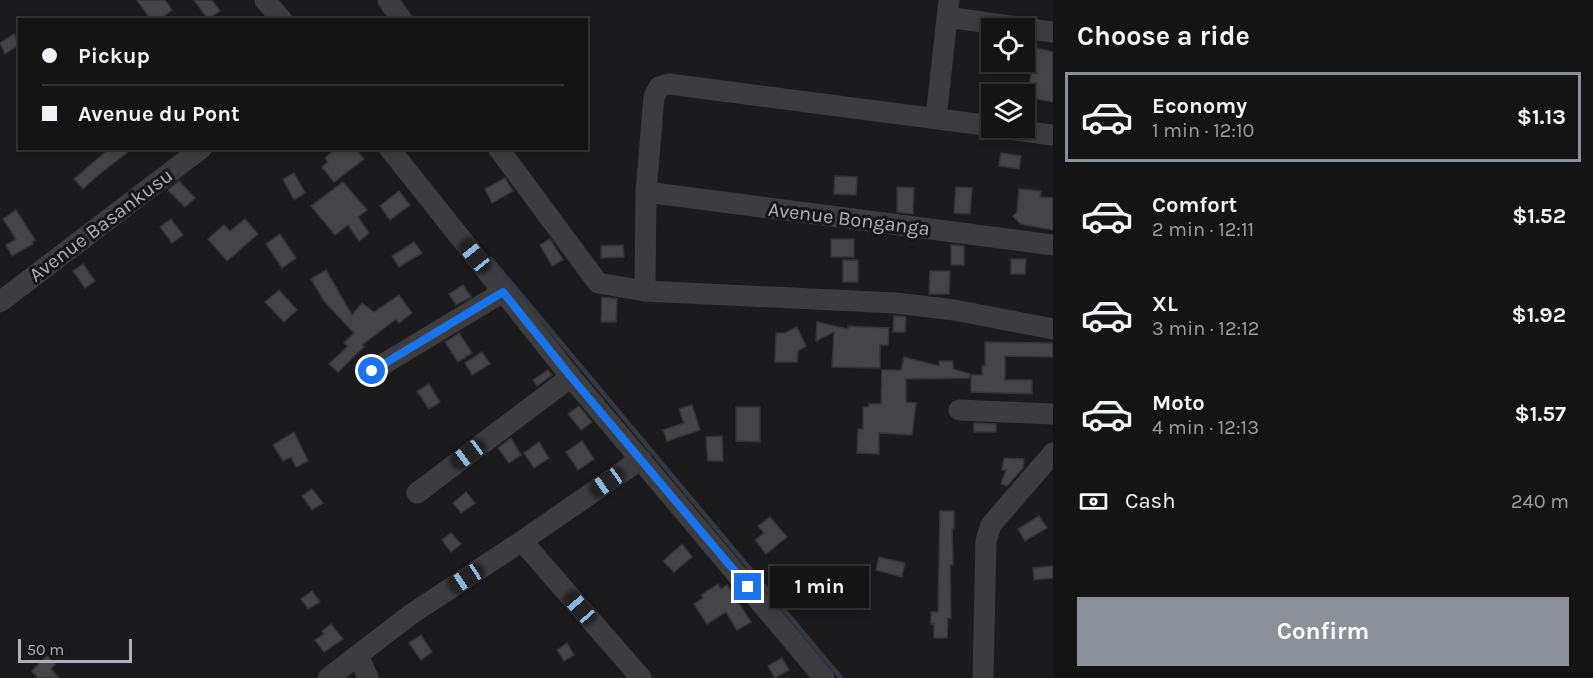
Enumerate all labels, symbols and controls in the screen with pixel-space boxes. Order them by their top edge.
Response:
map controls [981,18,1035,138]
button: locate [981,18,1035,72]
text: Choose a ride [1077,20,1250,52]
text: Pickup [78,43,150,69]
button: layers [981,84,1035,138]
icon: car [1080,90,1134,144]
text: Economy [1152,93,1247,119]
text: Avenue du Pont [78,101,240,127]
text: $1.13 [1517,104,1566,130]
text: 1 min · 12:10 [1152,119,1254,142]
street label: Avenue Basankusu [25,164,177,286]
icon: car [1080,189,1134,243]
text: Comfort [1152,192,1237,218]
street label: Avenue Bonganga [767,198,931,240]
text: $1.52 [1512,203,1566,229]
text: 2 min · 12:11 [1152,218,1254,241]
car [457,236,493,276]
icon: car [1080,288,1134,342]
text: XL [1152,291,1178,317]
text: $1.92 [1512,302,1566,328]
text: 3 min · 12:12 [1152,317,1259,340]
route start [358,357,385,384]
icon: car [1080,387,1134,441]
text: Moto [1152,390,1205,416]
text: $1.57 [1515,401,1566,427]
text: 4 min · 12:13 [1152,416,1259,439]
car [448,436,488,472]
car [587,464,627,500]
icon: cash [1077,485,1110,518]
text: Cash [1125,488,1175,514]
text: 240 m [1511,490,1569,513]
car [446,561,486,595]
callout: 1 min [769,566,868,608]
route end [734,573,761,600]
text: 1 min [794,575,845,598]
car [561,589,599,627]
button: Confirm [1077,597,1569,666]
scale bar [18,636,132,664]
text: 50 m [27,640,64,659]

